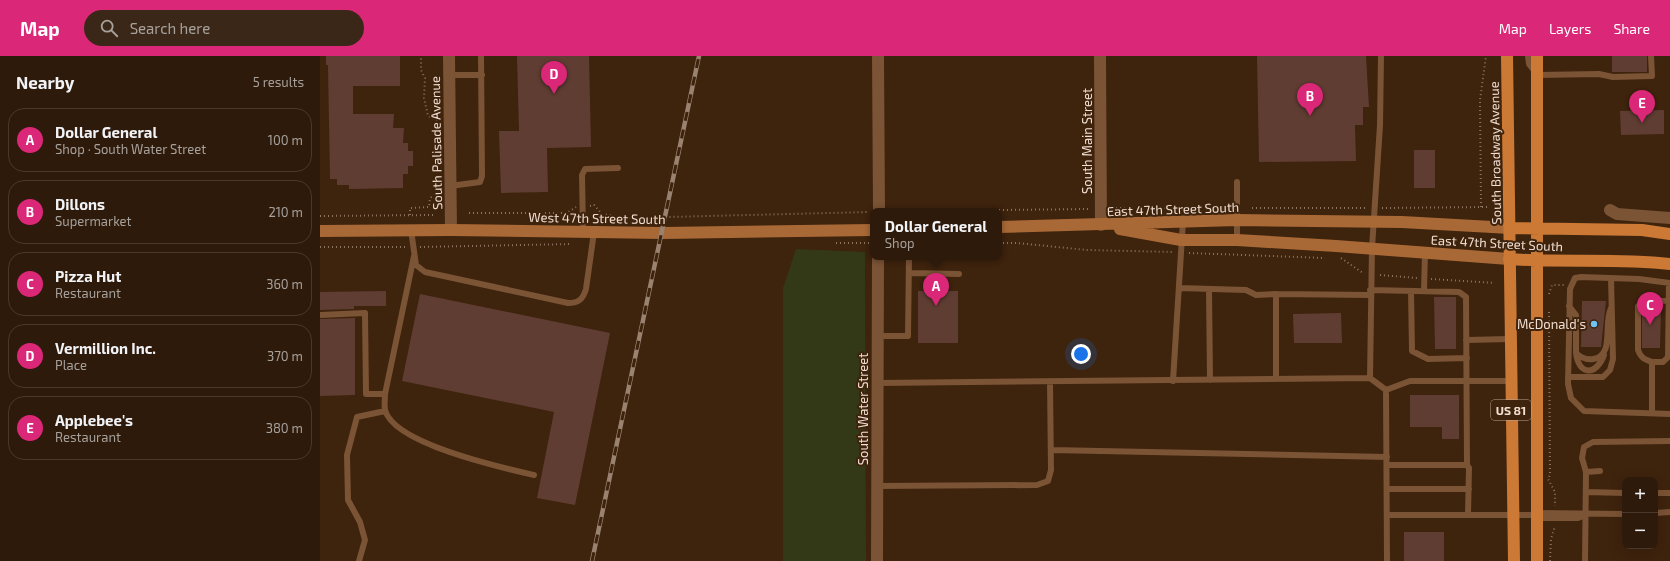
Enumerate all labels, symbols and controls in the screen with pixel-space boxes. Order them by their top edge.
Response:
search box [84,10,364,46]
text: Map [20,17,60,40]
icon: search [98,17,120,39]
text: Search here [130,19,210,37]
text: Map [1499,20,1527,37]
text: Layers [1549,20,1591,37]
text: Share [1613,20,1650,37]
pin: D [541,61,567,94]
text: Nearby [16,72,74,92]
text: 5 results [253,74,304,90]
street label: South Palisade Avenue [427,76,445,210]
street label: South Broadway Avenue [1486,81,1504,225]
pin: B [1297,83,1323,116]
street label: South Main Street [1079,88,1095,194]
pin: E [1629,90,1655,123]
text: Dollar General [55,123,157,141]
text: A [26,132,34,148]
text: 100 m [268,132,303,148]
text: Shop · South Water Street [55,141,206,157]
text: Dillons [55,195,105,213]
street label: East 47th Street South [1106,199,1240,219]
text: B [26,204,34,220]
text: 210 m [268,204,303,220]
popup [870,208,1002,260]
street label: West 47th Street South [528,209,666,227]
text: Supermarket [55,213,132,229]
text: Dollar General [885,217,987,235]
street label: East 47th Street South [1430,232,1564,254]
text: Shop [885,235,915,251]
text: Pizza Hut [55,267,121,285]
pin: A [923,273,949,306]
text: C [26,276,34,292]
text: 360 m [266,276,303,292]
text: Restaurant [55,285,121,301]
pin: C [1637,292,1663,325]
place label: McDonald's [1517,316,1586,332]
marker: McDonald's [1589,319,1599,329]
text: Vermillion Inc. [55,339,156,357]
your location [1071,344,1091,364]
text: D [26,348,34,364]
text: 370 m [267,348,303,364]
street label: South Water Street [855,353,871,465]
text: Place [55,357,87,373]
road number: US 81 [1491,400,1531,420]
text: Applebee's [55,411,133,429]
text: E [26,420,34,436]
text: 380 m [266,420,303,436]
text: Restaurant [55,429,121,445]
map controls [1622,477,1658,549]
button: + [1622,477,1658,513]
button: − [1622,513,1658,549]

